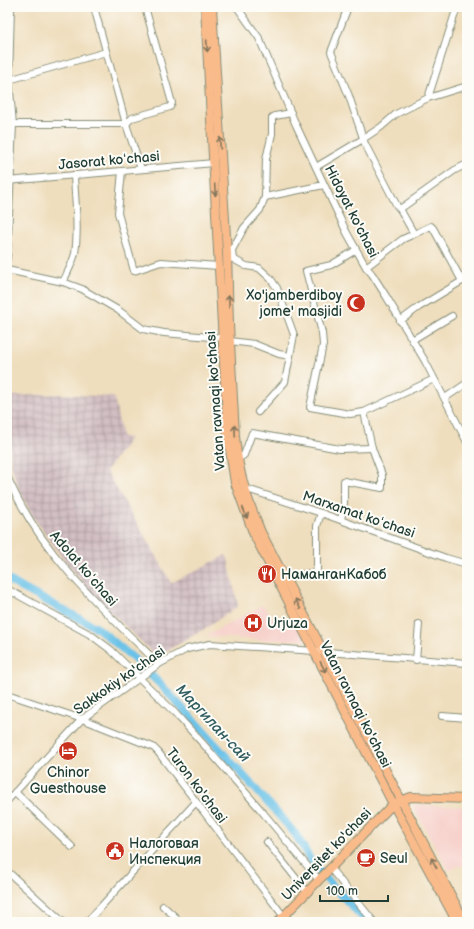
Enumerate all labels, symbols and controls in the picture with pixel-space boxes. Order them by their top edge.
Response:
one-way arrow [203,39,211,52]
one-way arrow [216,137,223,150]
street label: Jasorat koʻchasi [58,148,160,173]
street label: Hidoyat ko'chasi [321,162,382,260]
one-way arrow [212,183,219,196]
place label: Xo'jamberdiboy jome' masjidi [245,287,343,320]
mosque icon: Xo'jamberdiboy jome' masjidi [345,292,367,314]
one-way arrow [225,295,232,308]
street label: Vatan ravnaqi ko'chasi [202,331,229,471]
one-way arrow [231,425,238,438]
street label: Marxamat koʻchasi [300,487,417,542]
one-way arrow [242,506,250,518]
street label: Adolat koʻchasi [46,527,121,609]
restaurant icon: НаманганКабоб [256,563,278,585]
place label: НаманганКабоб [281,566,387,583]
one-way arrow [294,598,302,610]
hospital icon: Urjuza [242,612,264,634]
place label: Urjuza [267,615,308,632]
street label: Vatan ravnaqi ko'chasi [316,638,395,770]
street label: Sakkokiy ko'chasi [70,643,168,718]
one-way arrow [319,660,327,672]
water label: Маргилан-сай [171,680,254,767]
hotel icon: Chinor Guesthouse [57,740,79,762]
street label: Turon ko'chasi [163,744,231,826]
place label: Chinor Guesthouse [30,764,106,797]
street label: Universitet ko'chasi [278,805,375,904]
place label: Налоговая Инспекция [129,835,202,868]
public building icon: Налоговая Инспекция [104,840,126,862]
cafe icon: Seul [355,847,377,869]
place label: Seul [380,850,408,867]
one-way arrow [429,857,437,869]
scale bar [320,877,388,903]
text: 100 m [326,884,358,899]

